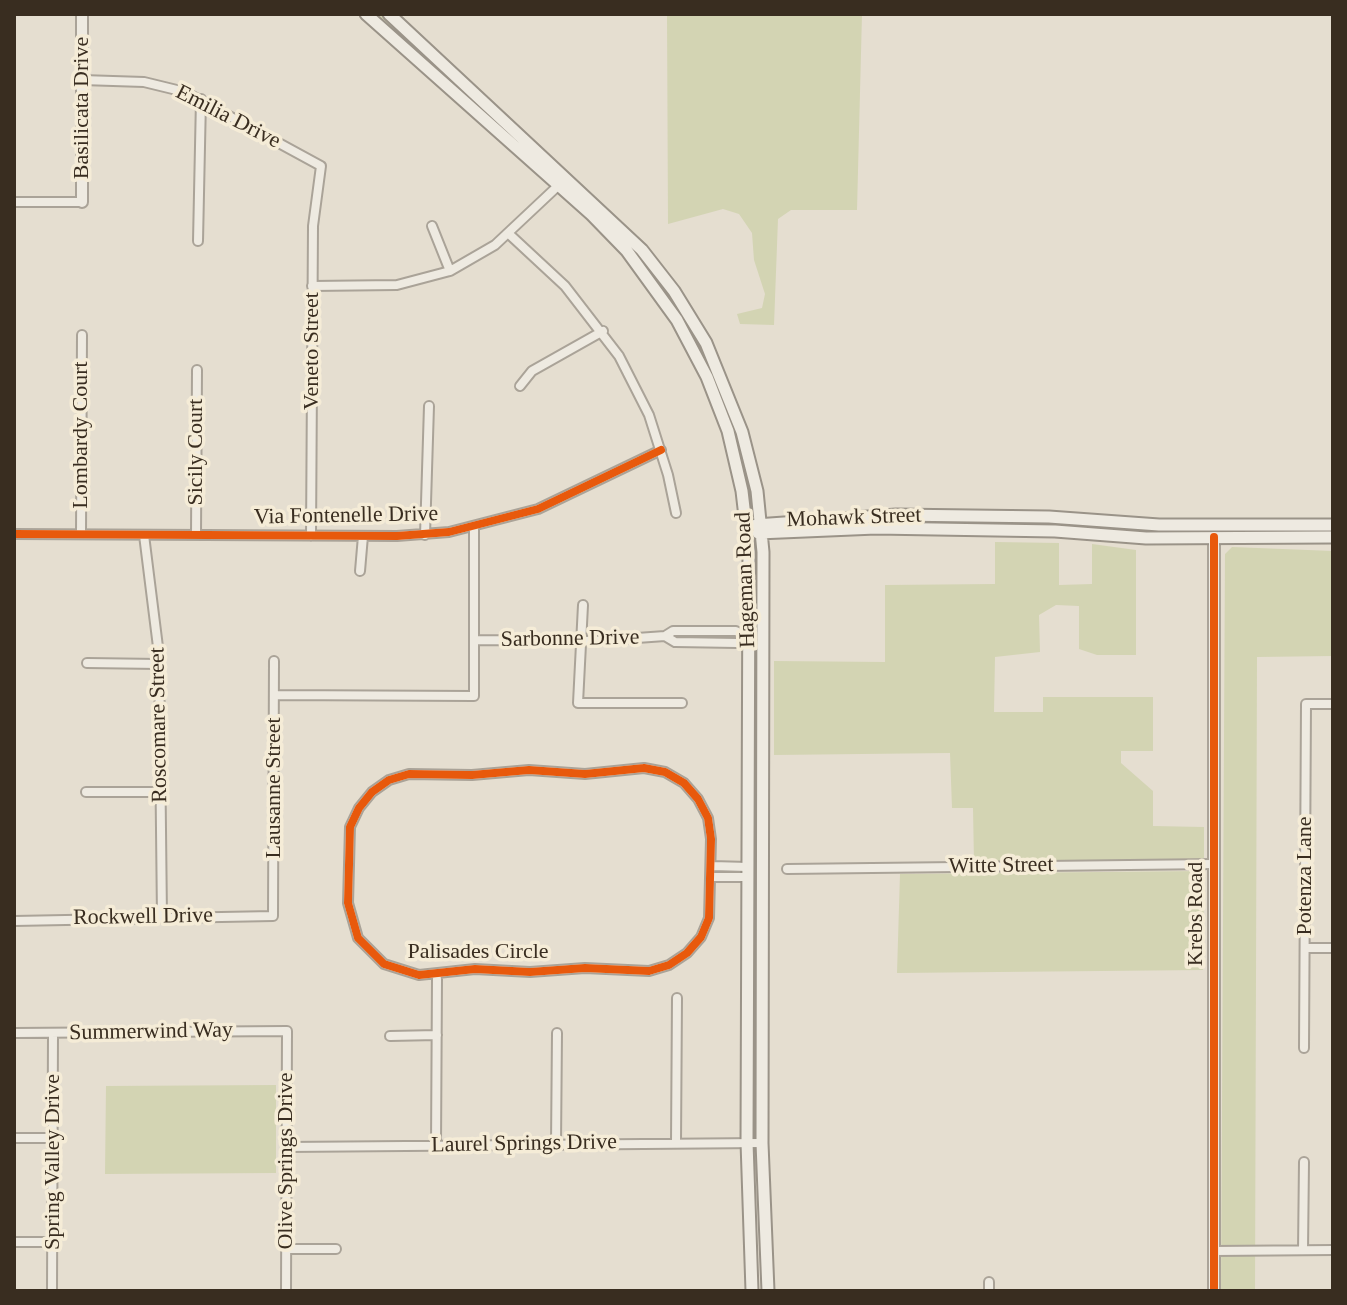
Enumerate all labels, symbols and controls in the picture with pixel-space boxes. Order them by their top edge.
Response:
street label: Basilicata Drive [69,37,95,179]
street label: Emilia Drive [171,79,285,155]
street label: Veneto Street [299,292,325,410]
street label: Lombardy Court [68,361,94,509]
street label: Sicily Court [183,399,209,505]
street label: Via Fontenelle Drive [254,501,438,531]
street label: Mohawk Street [786,502,922,534]
street label: Hageman Road [730,511,762,649]
street label: Sarbonne Drive [500,625,640,653]
street label: Roscomare Street [144,647,174,803]
street label: Lausanne Street [261,717,287,859]
street label: Potenza Lane [1292,816,1318,936]
street label: Witte Street [948,852,1054,880]
street label: Krebs Road [1183,862,1209,966]
street label: Rockwell Drive [73,903,213,931]
street label: Palisades Circle [407,939,549,965]
street label: Summerwind Way [69,1017,233,1047]
street label: Olive Springs Drive [273,1072,299,1250]
street label: Spring Valley Drive [40,1074,66,1250]
street label: Laurel Springs Drive [431,1129,617,1159]

